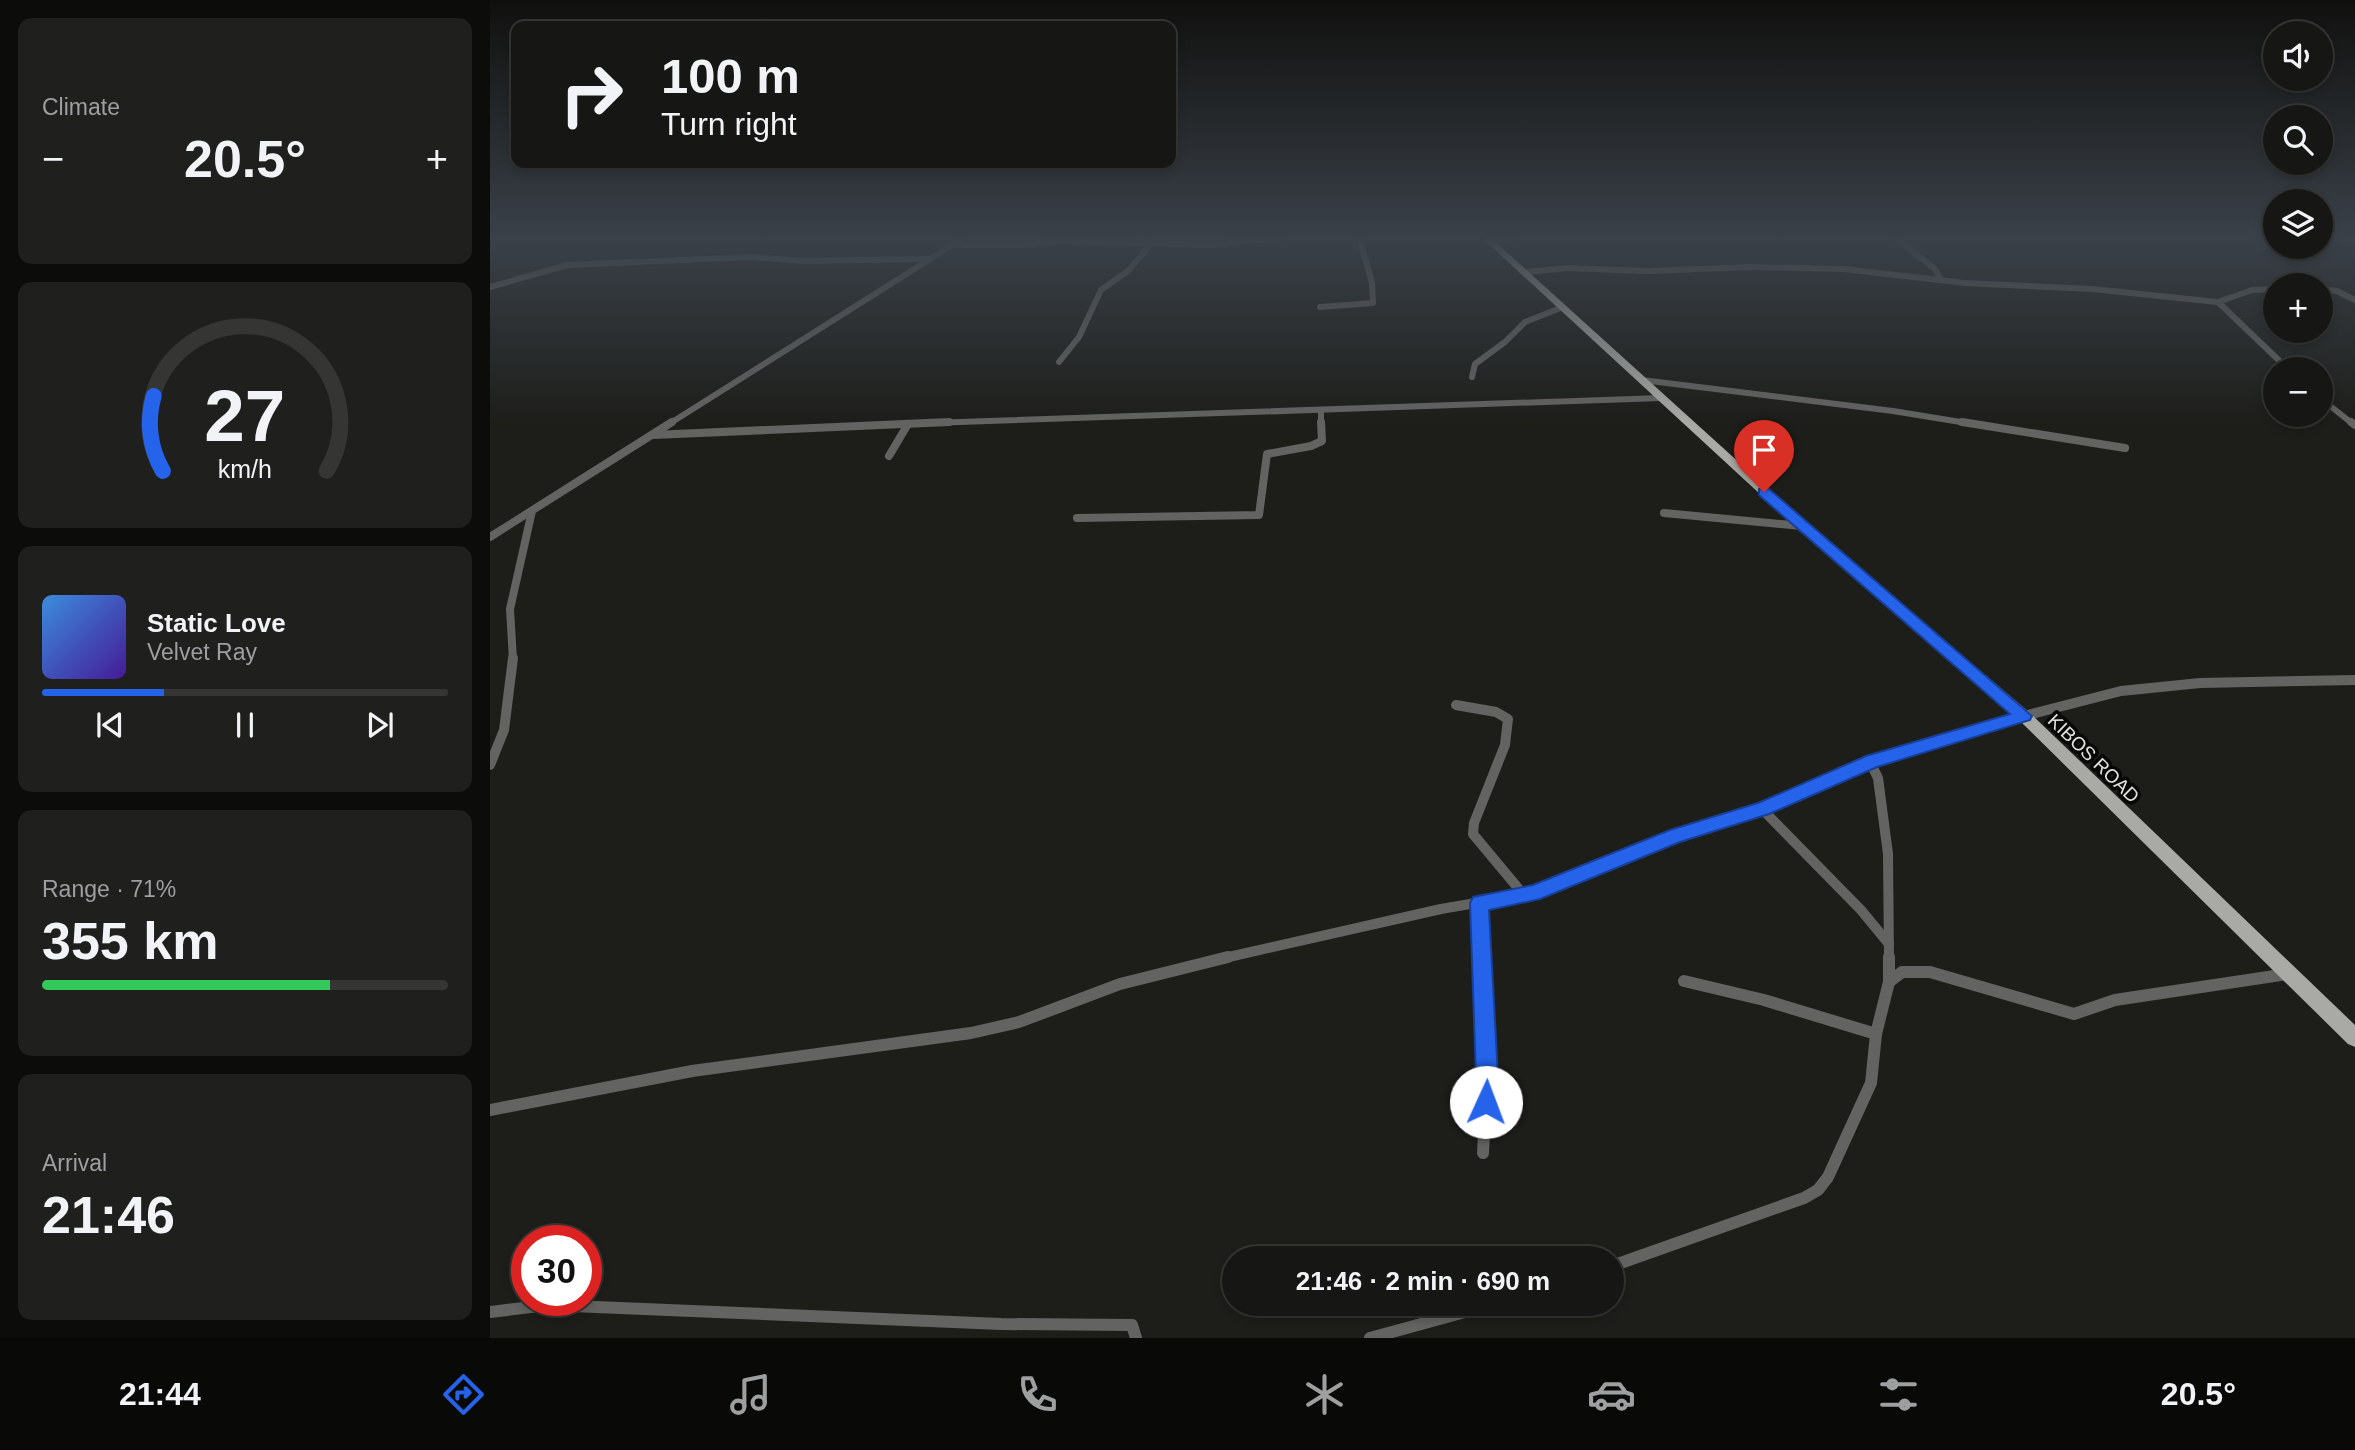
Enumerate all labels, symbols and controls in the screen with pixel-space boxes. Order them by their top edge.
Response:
map controls [2263,21,2333,427]
button: sound [2263,21,2333,91]
icon: right [546,49,637,140]
text: 100 m [661,49,800,103]
text: Climate [42,94,120,120]
button: search [2263,105,2333,175]
text: Turn right [661,106,797,142]
text: 20.5° [184,130,306,188]
text: − [42,138,64,180]
text: + [426,138,448,180]
button: layers [2263,189,2333,259]
button: + [2263,273,2333,343]
button: − [2263,357,2333,427]
text: 27 [205,375,285,456]
pin [1734,420,1794,492]
icon: arrive [1745,431,1783,469]
text: km/h [218,455,272,483]
text: Static Love [147,608,286,638]
text: Velvet Ray [147,639,257,665]
icon: previous [91,706,129,744]
icon: pause [226,706,264,744]
icon: next [361,706,399,744]
street label: KIBOS ROAD [2044,710,2143,807]
text: Range · 71% [42,876,176,902]
text: 355 km [42,912,218,970]
position arrow [1449,1065,1523,1139]
text: Arrival [42,1150,107,1176]
text: 21:46 [42,1186,175,1244]
speed limit sign: 30 [511,1225,602,1316]
text: 21:46 · 2 min · 690 m [1296,1266,1550,1296]
icon: directions [439,1370,488,1419]
icon: music [726,1370,775,1419]
icon: phone [1013,1370,1062,1419]
icon: climate [1300,1370,1349,1419]
icon: car [1587,1370,1636,1419]
icon: filters [1874,1370,1923,1419]
text: 21:44 [119,1376,201,1412]
text: 20.5° [2161,1376,2236,1412]

